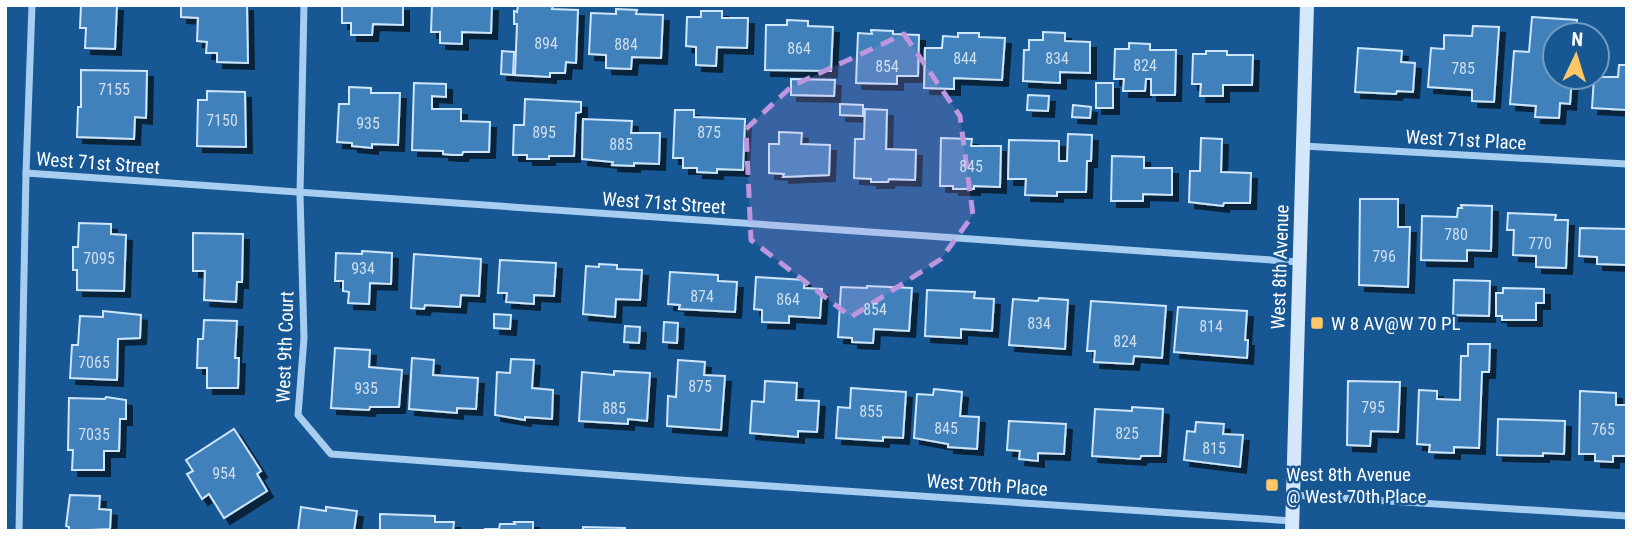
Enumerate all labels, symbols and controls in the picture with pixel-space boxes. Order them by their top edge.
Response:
north arrow [1541,21,1611,91]
text: N [1571,28,1584,51]
house number: 894 [534,34,558,53]
house number: 884 [614,35,638,54]
house number: 864 [787,39,811,58]
house number: 844 [953,49,977,68]
house number: 834 [1045,49,1069,68]
house number: 824 [1133,56,1157,75]
house number: 854 [875,57,899,76]
house number: 785 [1451,59,1475,78]
house number: 7155 [98,80,130,99]
house number: 7150 [206,111,238,130]
house number: 935 [356,114,380,133]
house number: 895 [532,123,556,142]
house number: 875 [697,123,721,142]
street label: West 71st Place [1405,125,1527,155]
house number: 885 [609,135,633,154]
street label: West 71st Street [36,147,160,179]
house number: 845 [959,157,983,176]
street label: West 71st Street [602,187,726,219]
street label: West 8th Avenue [1266,204,1294,330]
house number: 780 [1444,225,1468,244]
house number: 770 [1528,234,1552,253]
house number: 796 [1372,247,1396,266]
house number: 7095 [83,249,115,268]
house number: 934 [351,259,375,278]
house number: 874 [690,287,714,306]
house number: 864 [776,290,800,309]
street label: West 9th Court [272,291,298,403]
house number: 854 [863,300,887,319]
place label: W 8 AV@W 70 PL [1331,312,1461,335]
house number: 834 [1027,314,1051,333]
marker: W 8 AV@W 70 PL [1309,315,1325,331]
house number: 814 [1199,317,1223,336]
house number: 824 [1113,332,1137,351]
house number: 7065 [78,353,110,372]
house number: 875 [688,377,712,396]
house number: 935 [354,379,378,398]
house number: 795 [1361,398,1385,417]
house number: 885 [602,399,626,418]
house number: 855 [859,402,883,421]
house number: 845 [934,419,958,438]
house number: 765 [1591,420,1615,439]
house number: 825 [1115,424,1139,443]
house number: 7035 [78,425,110,444]
house number: 815 [1202,439,1226,458]
place label: West 8th Avenue @ West 70th Place [1286,463,1426,508]
house number: 954 [212,464,236,483]
street label: West 70th Place [926,469,1048,501]
marker: West 8th Avenue @ West 70th Place [1264,477,1280,493]

